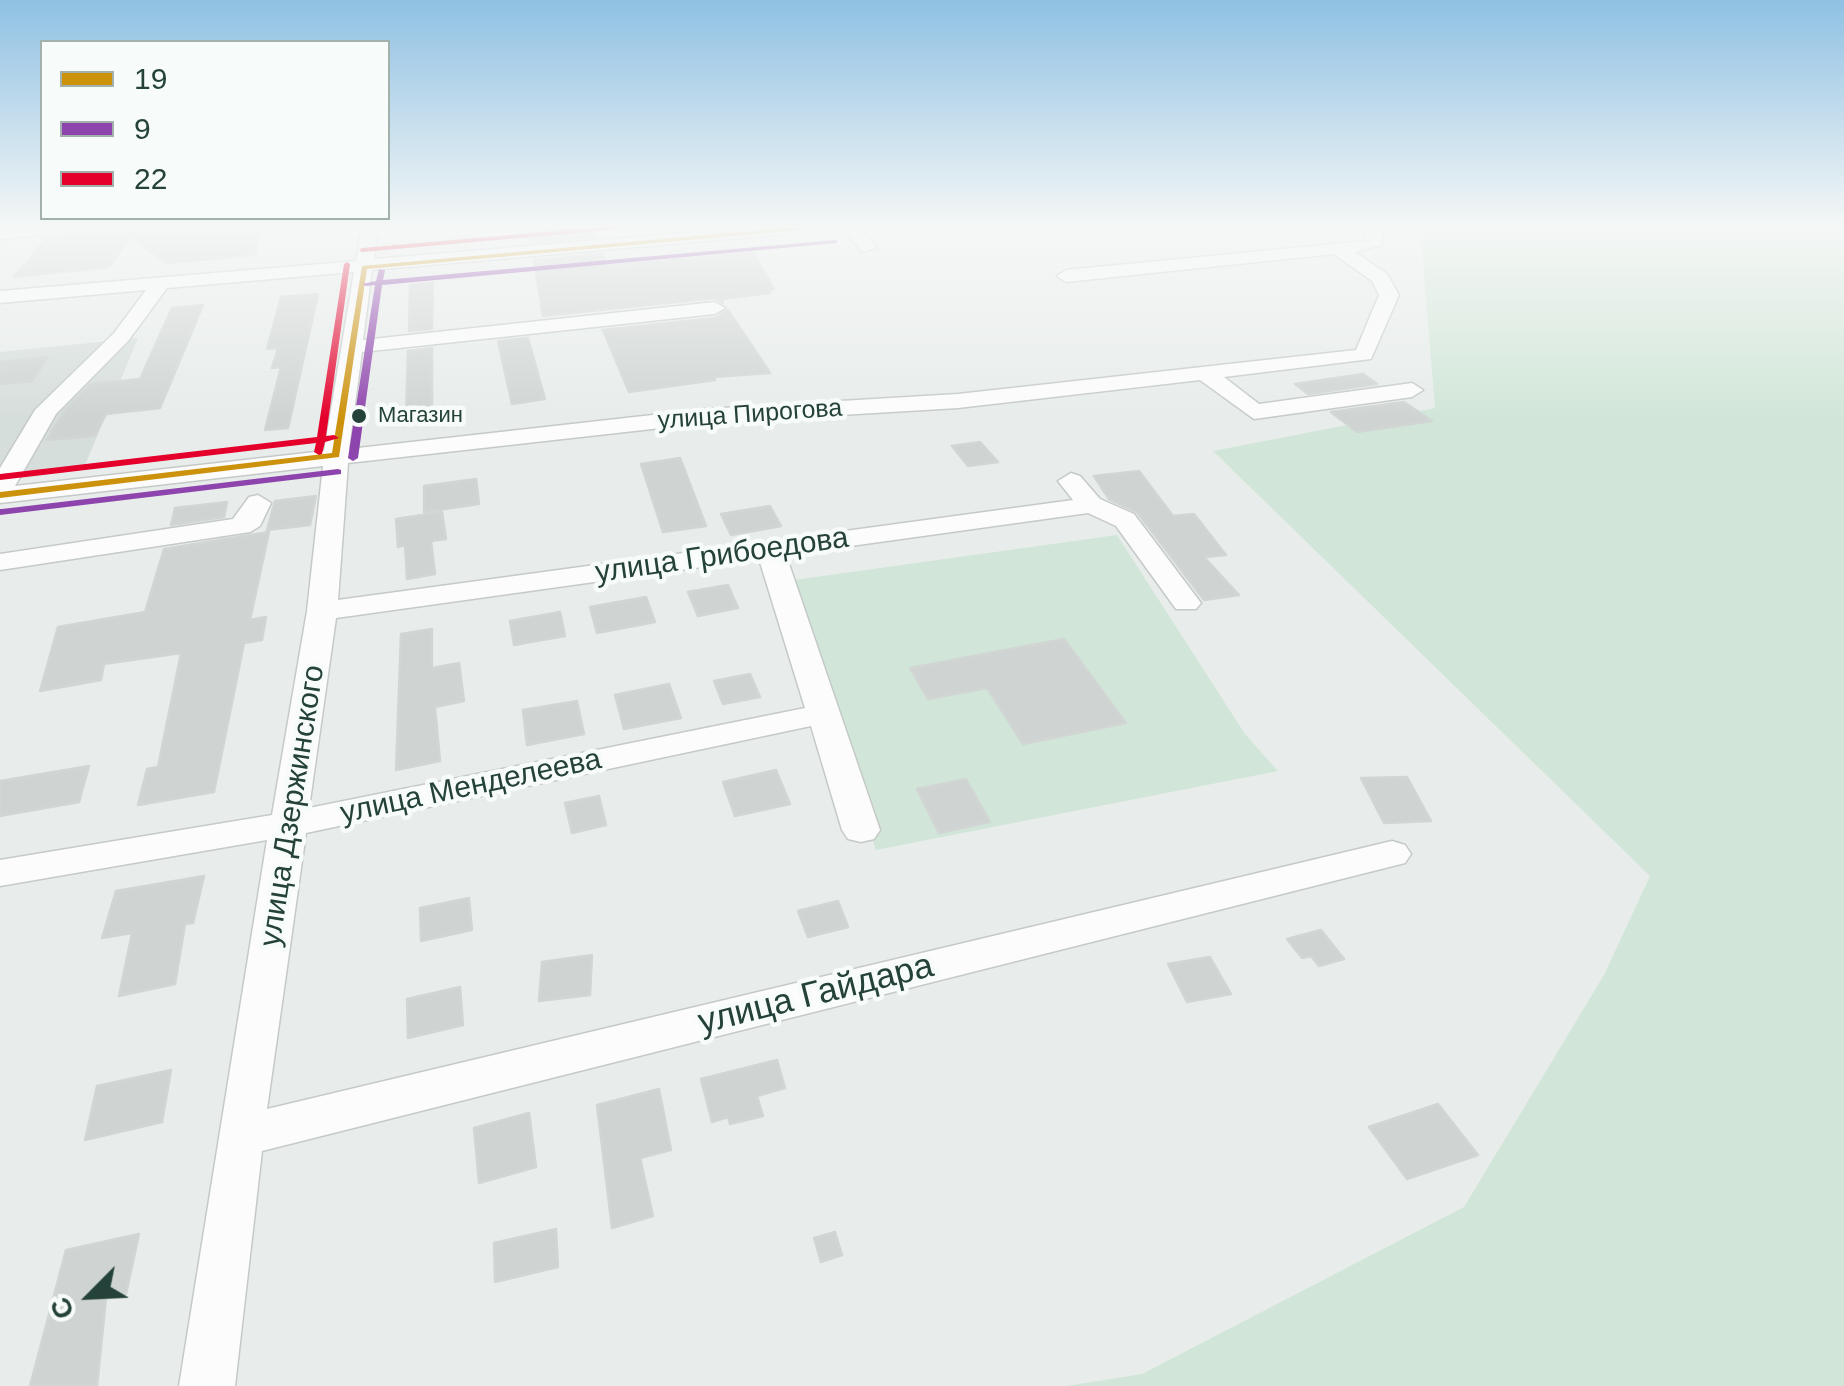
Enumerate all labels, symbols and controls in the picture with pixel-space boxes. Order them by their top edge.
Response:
legend [40,40,390,220]
text: 19 [134,62,167,95]
text: 9 [134,112,151,145]
text: 22 [134,162,167,195]
street label: улица Пирогова [657,394,843,436]
place label: Магазин [378,403,463,429]
marker: Магазин [349,406,369,426]
street label: улица Грибоедова [593,520,851,592]
street label: улица Дзержинского [253,663,333,949]
street label: улица Менделеева [337,742,605,832]
street label: улица Гайдара [694,946,938,1044]
north arrow [40,1246,140,1346]
text: С [44,1293,80,1324]

